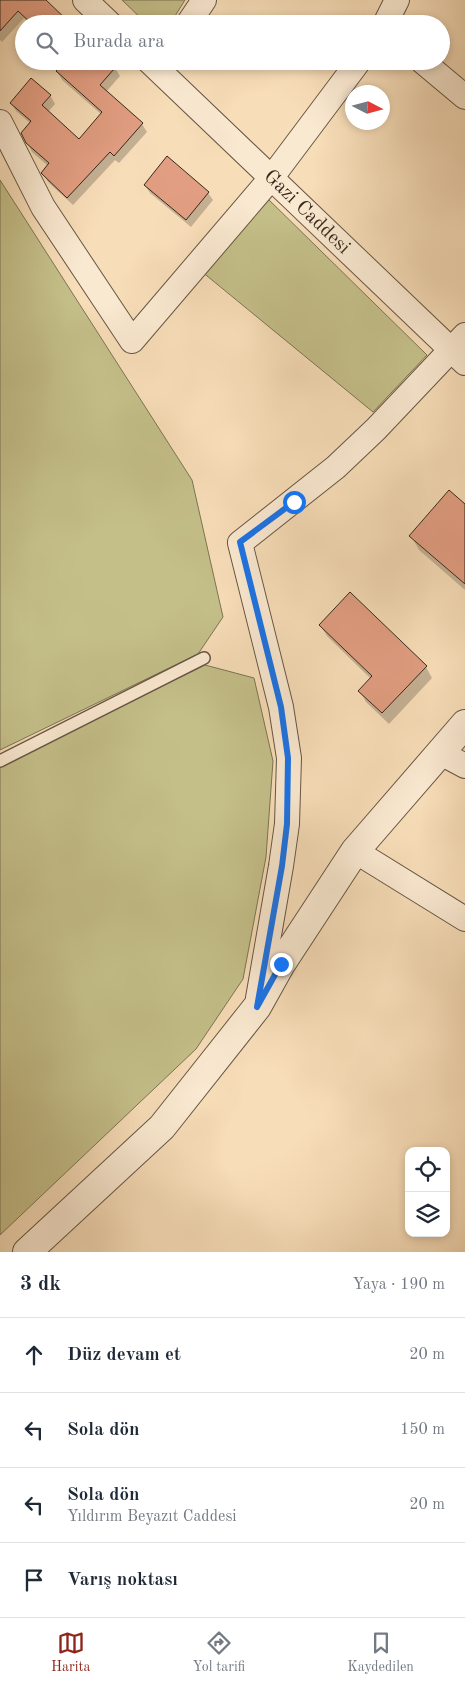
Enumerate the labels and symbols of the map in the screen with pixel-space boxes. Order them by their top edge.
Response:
north arrow [345,85,390,130]
street label: Gazi Caddesi [260,167,354,258]
route start [283,491,306,514]
route end [270,953,293,976]

